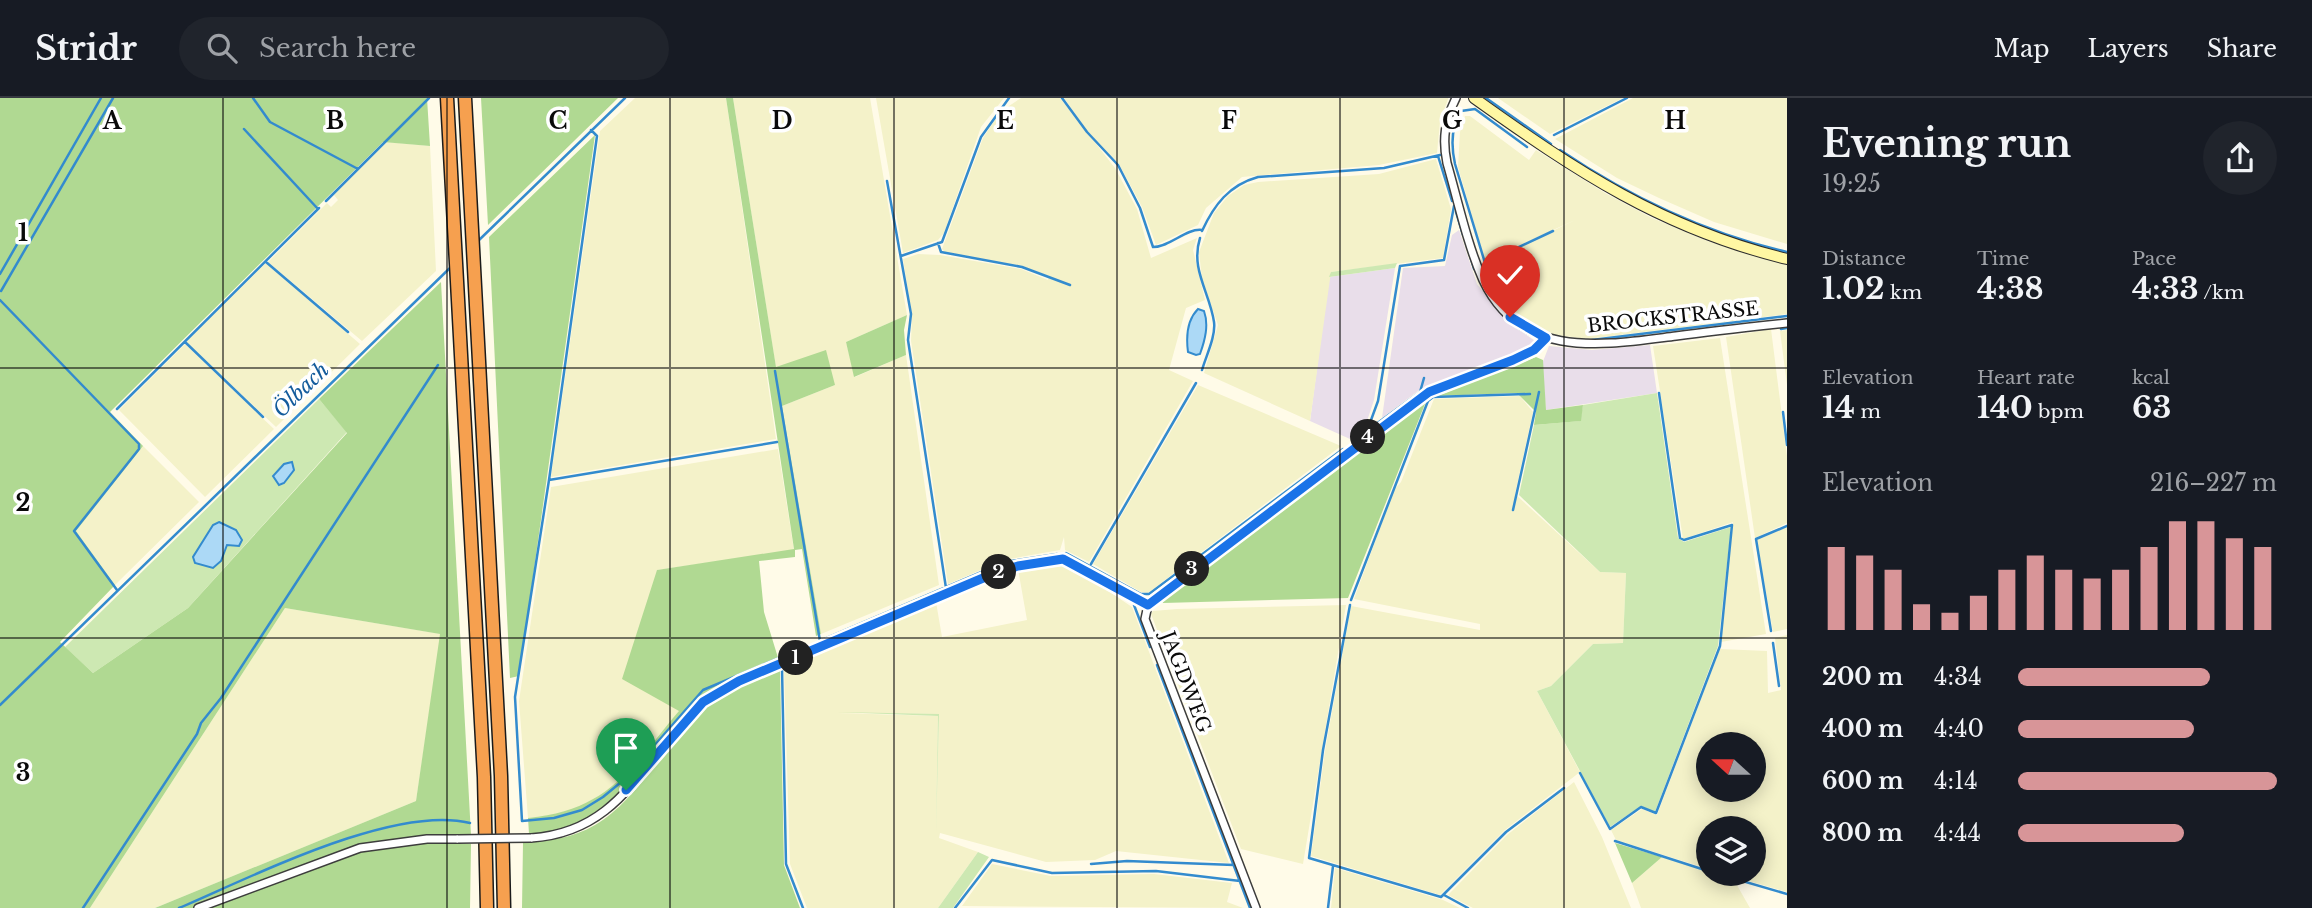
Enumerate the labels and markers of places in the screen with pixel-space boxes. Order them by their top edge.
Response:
pin [1480,245,1540,317]
pin: 4 [1350,420,1386,454]
pin: 3 [1174,552,1210,587]
pin: 2 [982,554,1016,589]
pin: 1 [778,640,814,676]
pin [596,718,656,790]

